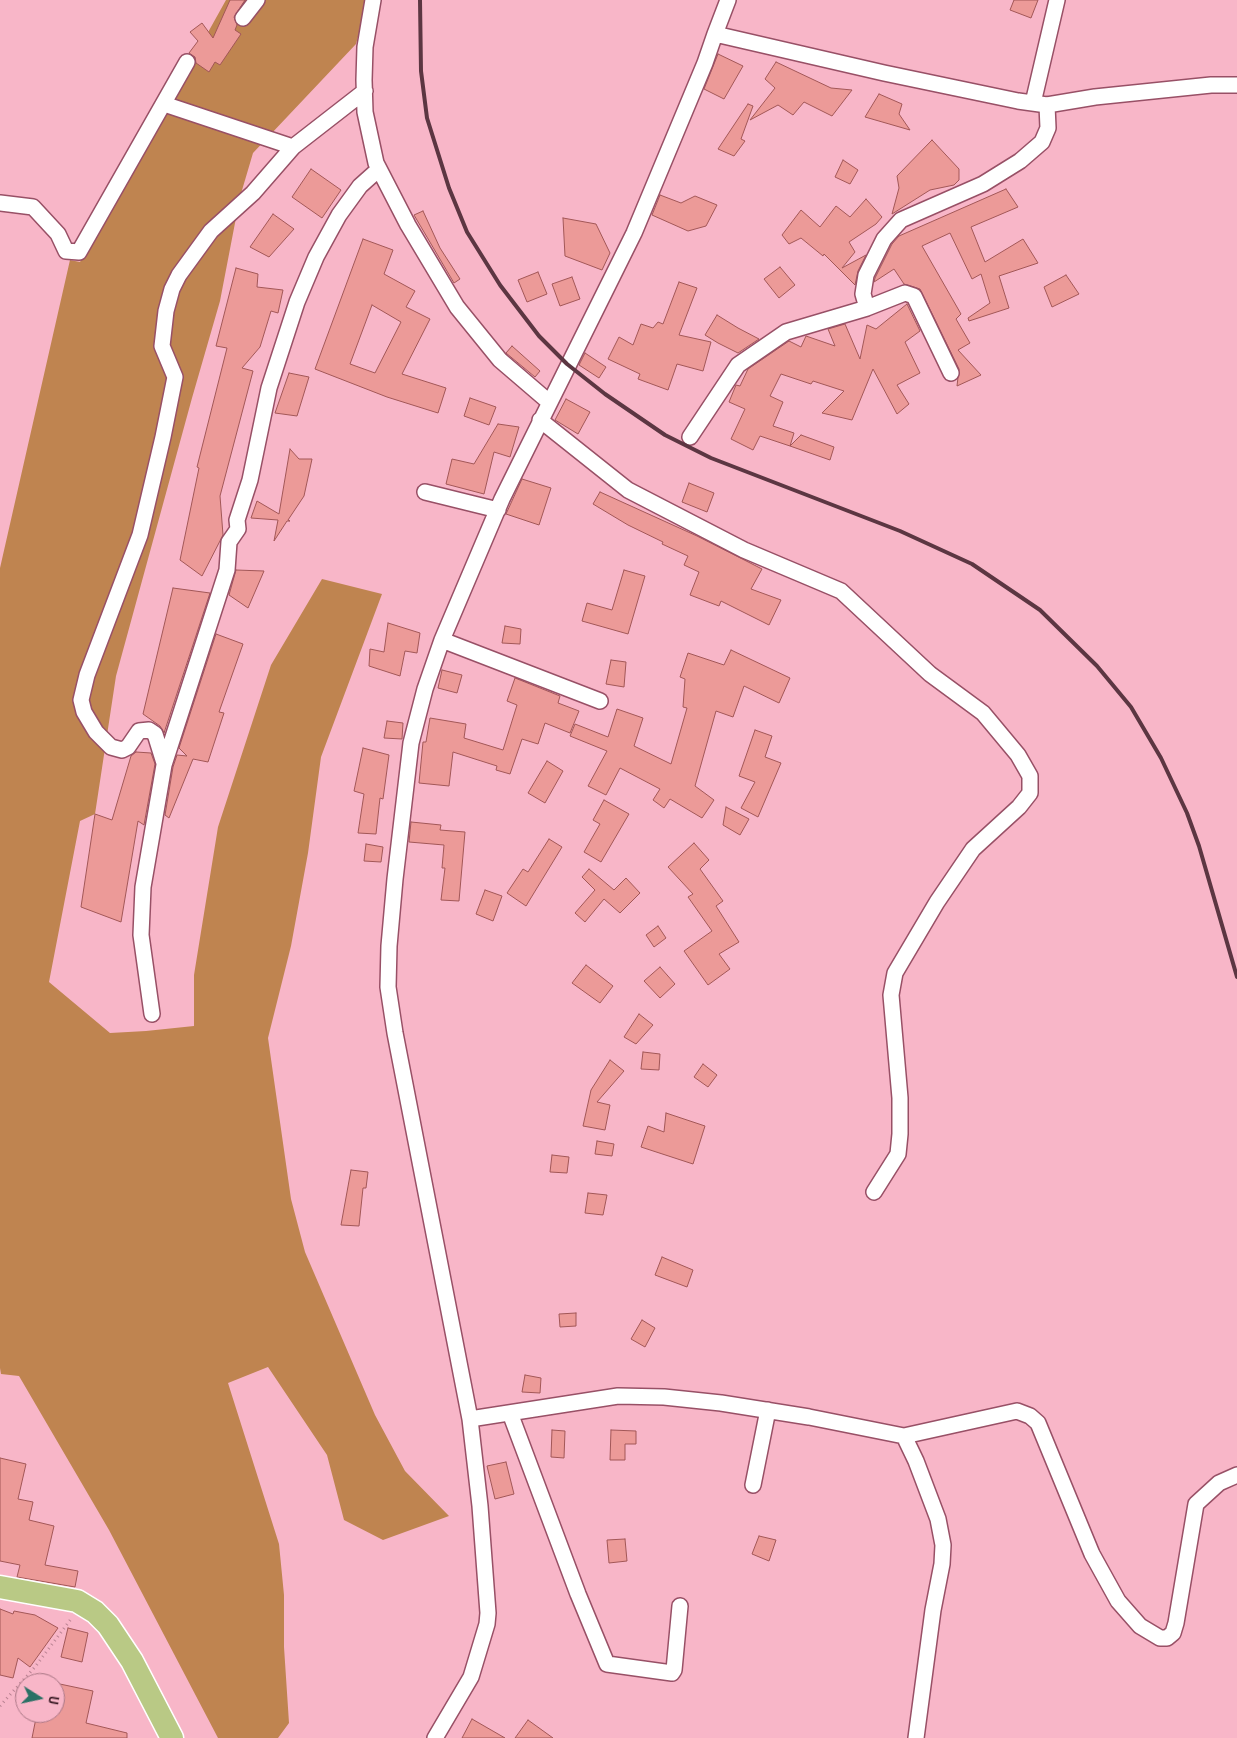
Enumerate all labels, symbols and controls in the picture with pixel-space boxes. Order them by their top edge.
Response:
north arrow [15,1673,65,1723]
text: U [44,1695,63,1706]

